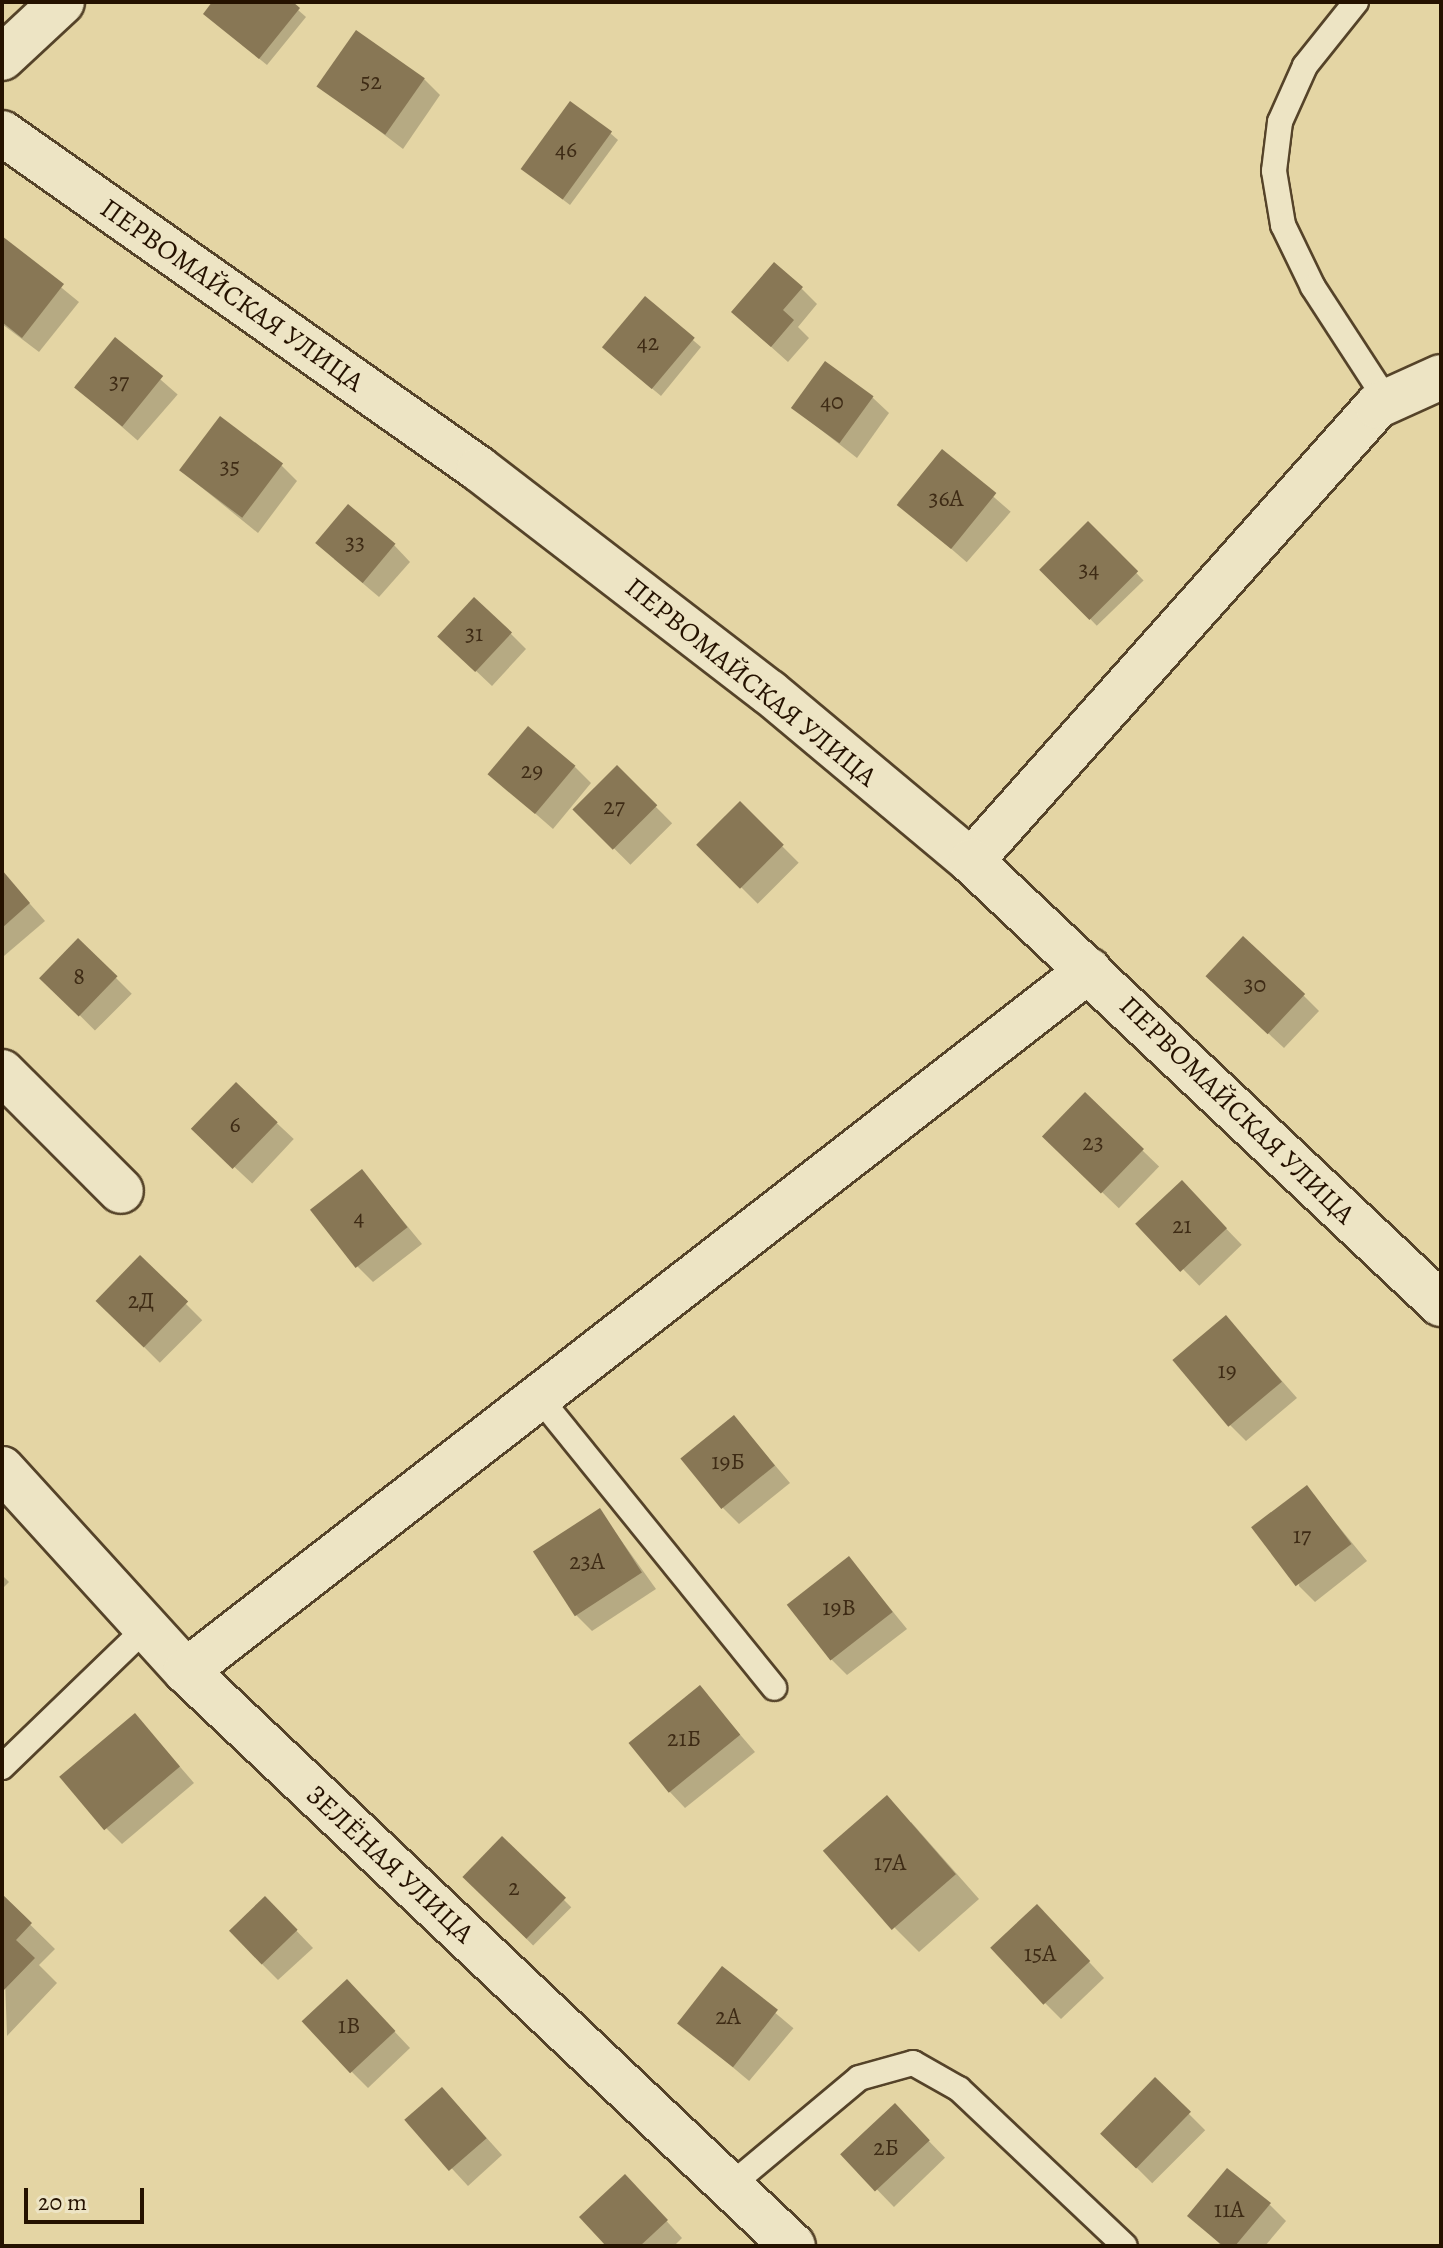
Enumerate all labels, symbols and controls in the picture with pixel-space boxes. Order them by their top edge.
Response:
house number: 52 [360,68,382,96]
house number: 46 [555,136,577,164]
street label: ПЕРВОМАЙСКАЯ УЛИЦА [94,191,370,399]
house number: 42 [637,329,659,357]
house number: 37 [109,368,129,396]
house number: 40 [820,388,844,416]
house number: 35 [220,453,240,481]
house number: 36А [928,485,964,513]
house number: 33 [345,529,365,557]
house number: 34 [1079,556,1099,584]
street label: ПЕРВОМАЙСКАЯ УЛИЦА [619,570,883,794]
house number: 31 [465,620,483,648]
house number: 29 [521,757,543,785]
house number: 27 [603,793,625,821]
house number: 8 [73,963,85,991]
house number: 30 [1244,971,1266,999]
street label: ПЕРВОМАЙСКАЯ УЛИЦА [1112,989,1362,1231]
house number: 6 [229,1111,241,1139]
house number: 23 [1082,1129,1104,1157]
house number: 4 [354,1204,364,1232]
house number: 21 [1172,1212,1192,1240]
house number: 2Д [128,1287,154,1315]
house number: 19 [1217,1357,1237,1385]
house number: 19Б [711,1448,745,1476]
house number: 17 [1293,1522,1311,1550]
house number: 23А [569,1548,605,1576]
house number: 19В [822,1594,856,1622]
house number: 21Б [667,1725,701,1753]
street label: ЗЕЛЁНАЯ УЛИЦА [299,1778,481,1950]
house number: 17А [874,1849,906,1877]
house number: 2 [508,1874,520,1902]
house number: 15А [1024,1940,1056,1968]
house number: 2А [715,2003,741,2031]
house number: 1В [338,2012,360,2040]
house number: 2Б [873,2134,899,2162]
scale bar [28,2172,148,2222]
text: 20 m [38,2186,87,2218]
house number: 11А [1214,2196,1244,2224]

